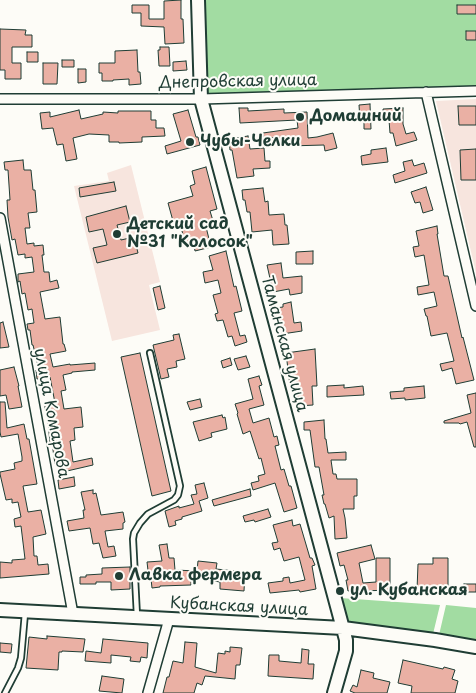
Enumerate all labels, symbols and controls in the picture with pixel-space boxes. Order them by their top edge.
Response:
street label: Днепровская улица [159,71,317,93]
place label: Домашний [310,107,402,127]
marker: Домашний [294,111,306,123]
place label: Чубы-Челки [200,132,301,152]
marker: Чубы-Челки [184,136,196,148]
place label: Детский сад №31 "Колосок" [127,215,253,253]
marker: Детский сад №31 "Колосок" [111,228,123,240]
street label: Таманская улица [257,274,311,414]
street label: улица Комарова [29,346,73,480]
place label: Лавка фермера [129,566,262,586]
marker: Лавка фермера [113,570,125,582]
place label: ул. Кубанская [350,581,468,601]
marker: ул. Кубанская [334,585,346,597]
street label: Кубанская улица [170,594,308,620]

